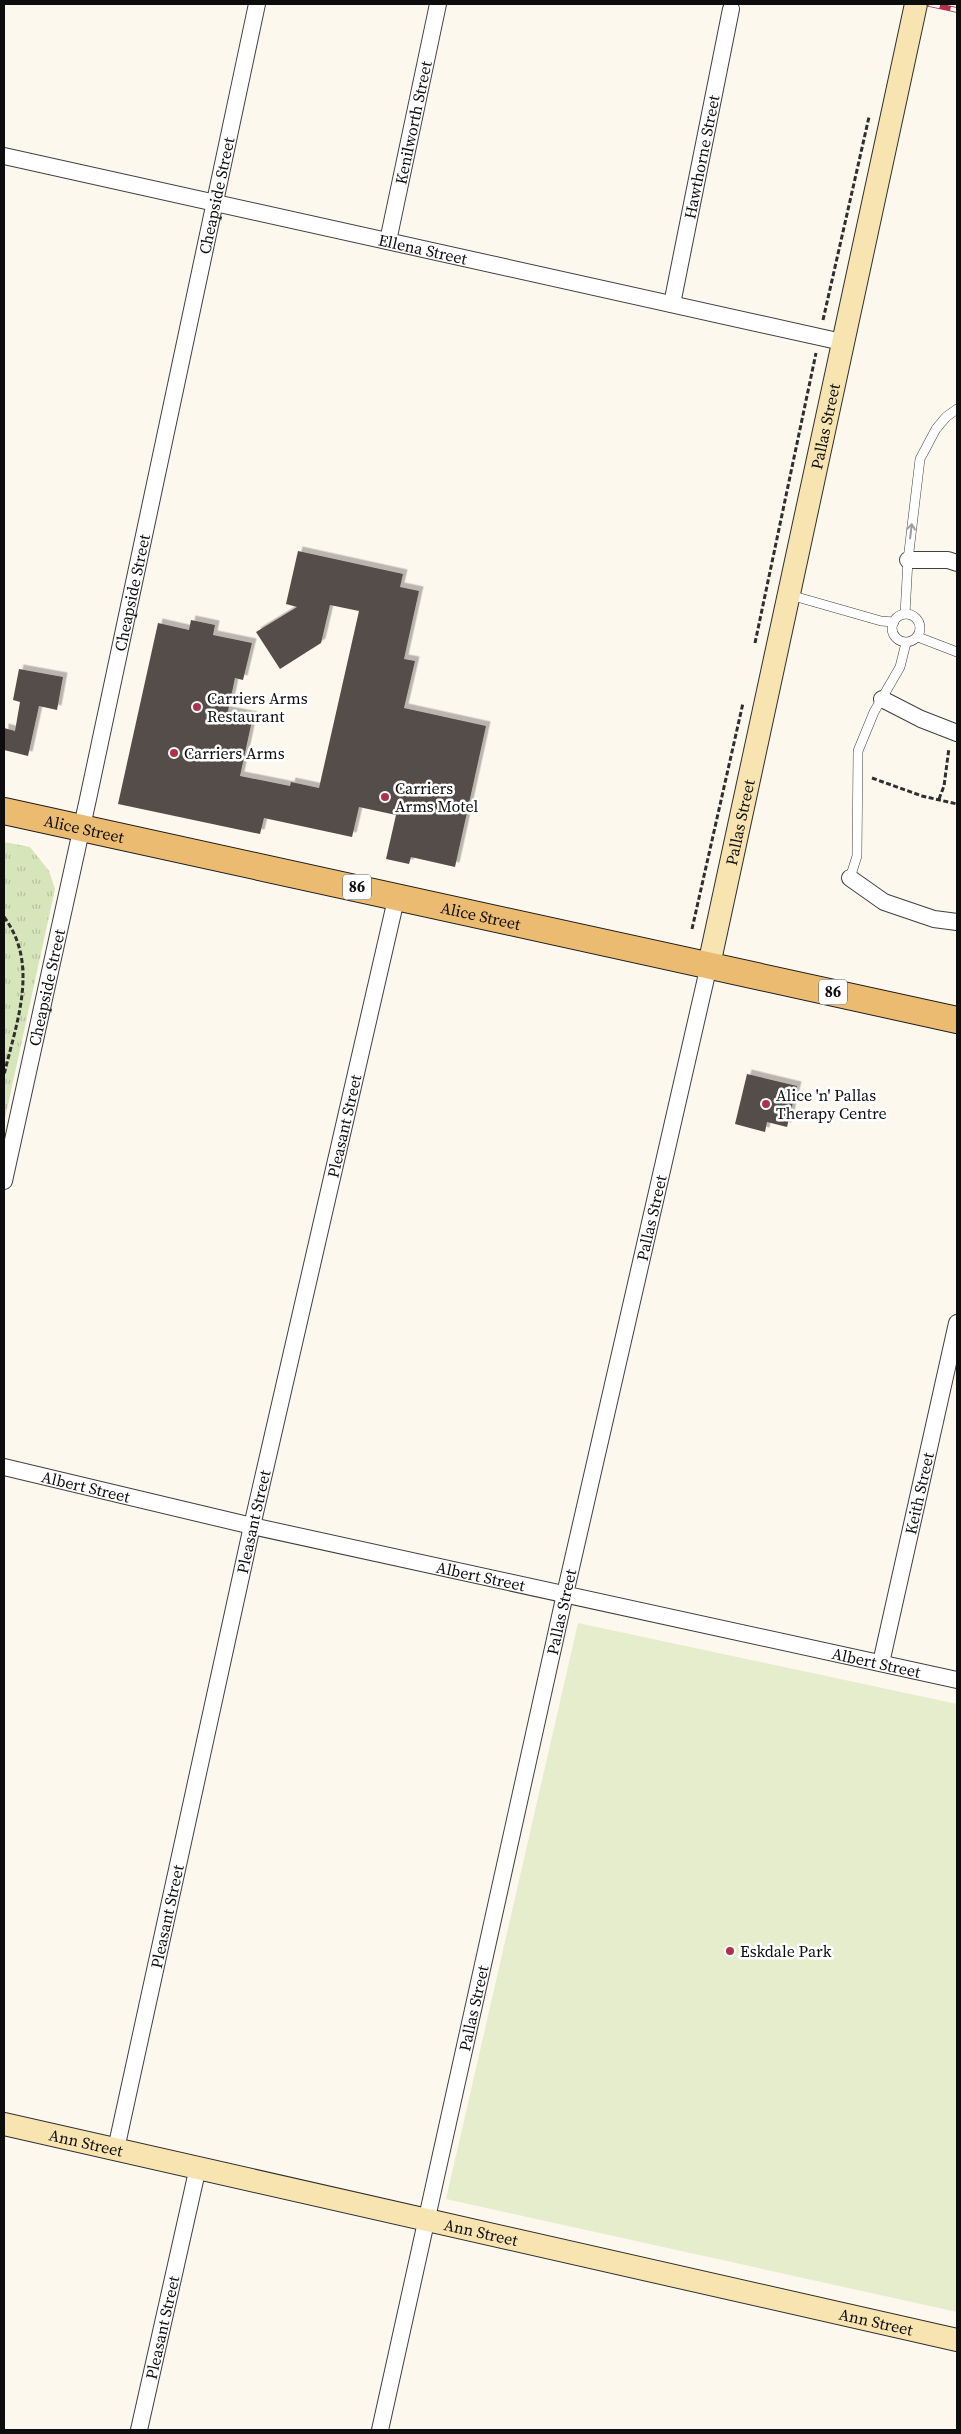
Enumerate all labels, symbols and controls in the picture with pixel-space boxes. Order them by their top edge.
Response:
street label: Kenilworth Street [389,58,437,186]
street label: Hawthorne Street [678,92,725,221]
street label: Cheapside Street [193,134,240,256]
street label: Ellena Street [376,228,470,270]
street label: Pallas Street [805,381,845,471]
one-way arrow [906,523,916,539]
street label: Cheapside Street [109,531,155,653]
place label: Carriers Arms Restaurant [207,687,308,727]
marker: Carriers Arms Restaurant [191,701,203,713]
place label: Carriers Arms [184,742,285,764]
marker: Carriers Arms [168,747,180,759]
place label: Carriers Arms Motel [395,777,478,817]
street label: Pallas Street [720,777,760,867]
marker: Carriers Arms Motel [379,791,391,803]
street label: Alice Street [42,809,127,848]
road number: 86 [343,874,371,900]
street label: Alice Street [439,896,524,935]
street label: Cheapside Street [23,926,70,1048]
road number: 86 [819,980,847,1004]
street label: Pleasant Street [321,1071,367,1180]
place label: Alice 'n' Pallas Therapy Centre [776,1084,887,1124]
marker: Alice 'n' Pallas Therapy Centre [760,1098,772,1110]
street label: Pallas Street [631,1172,672,1263]
street label: Keith Street [899,1449,939,1536]
street label: Albert Street [39,1465,133,1508]
street label: Pleasant Street [231,1467,276,1576]
street label: Albert Street [434,1556,528,1596]
street label: Pallas Street [541,1566,582,1657]
street label: Albert Street [830,1642,924,1683]
street label: Pleasant Street [145,1862,189,1970]
place label: Eskdale Park [740,1940,832,1962]
marker: Eskdale Park [724,1945,736,1957]
street label: Pallas Street [453,1962,494,2053]
street label: Ann Street [47,2124,126,2162]
street label: Ann Street [442,2213,521,2251]
street label: Pleasant Street [140,2273,184,2381]
street label: Ann Street [837,2303,916,2341]

